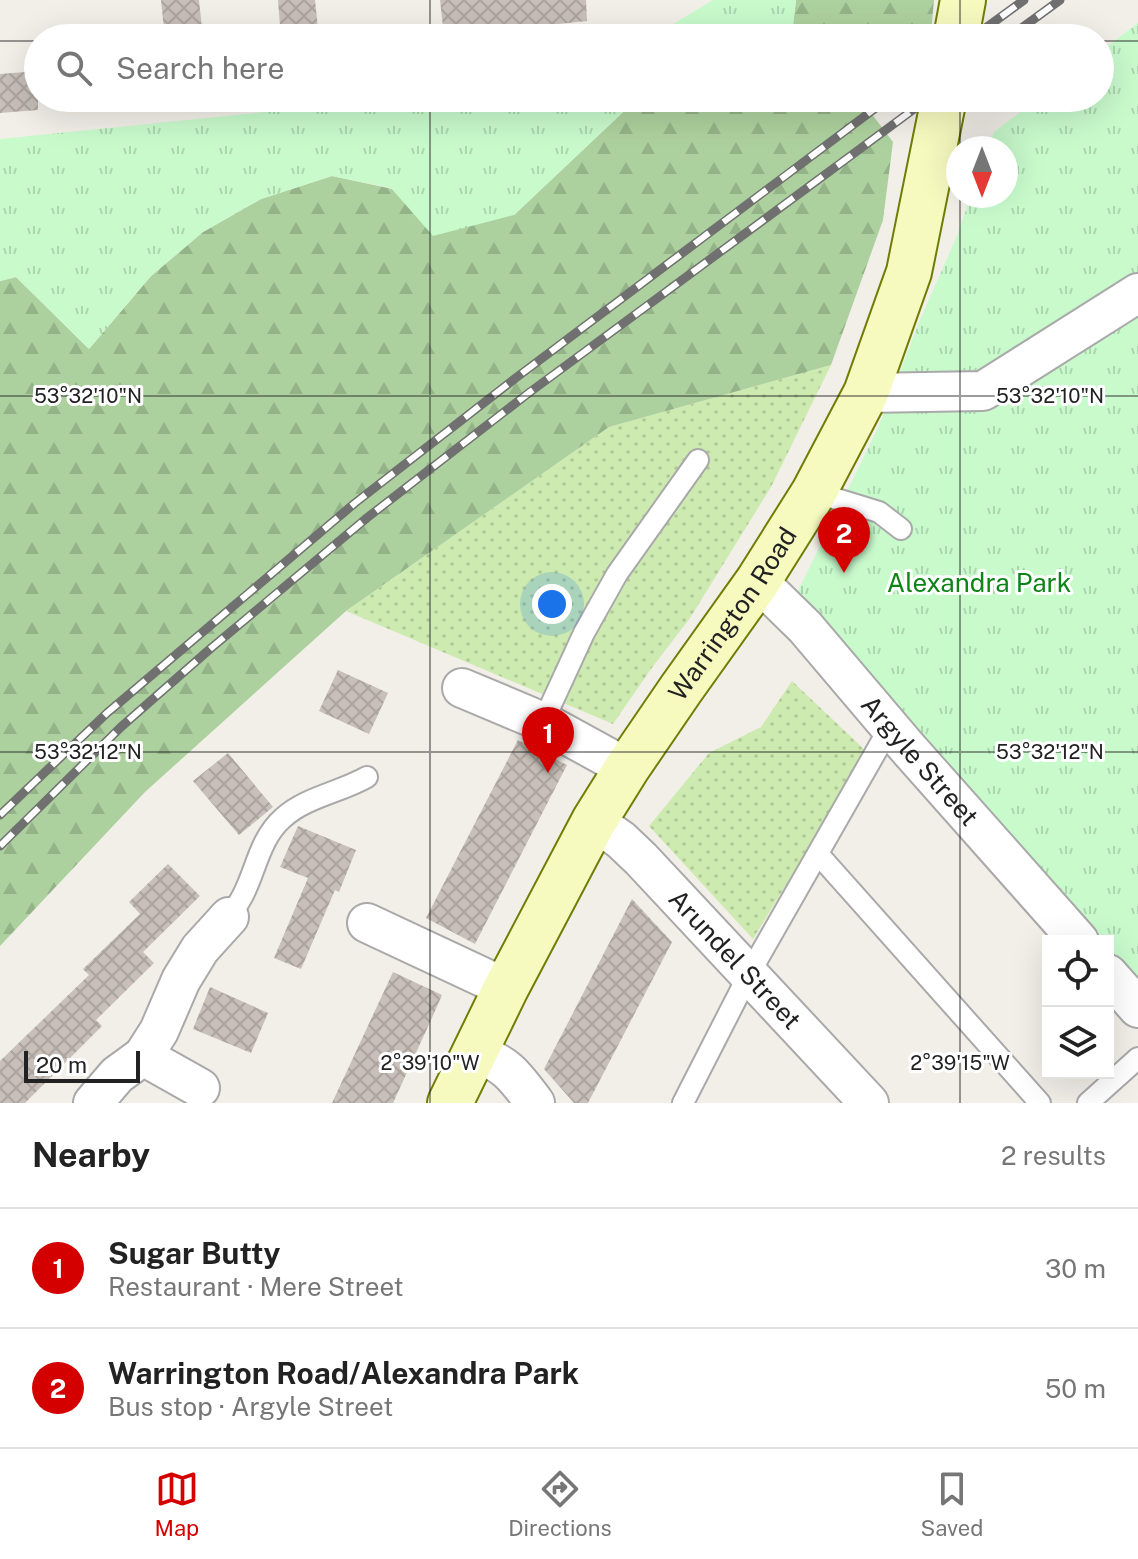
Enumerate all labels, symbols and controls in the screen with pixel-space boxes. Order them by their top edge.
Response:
search box [24,24,1114,112]
icon: search [52,46,96,90]
text: Search here [116,50,284,86]
north arrow [946,136,1018,208]
text: 53°32'10"N [34,384,142,408]
text: 53°32'10"N [996,384,1104,408]
pin: 2 [818,507,870,573]
street label: Warrington Road [662,521,803,706]
park label: Alexandra Park [887,567,1071,598]
your location [532,584,572,624]
street label: Argyle Street [855,689,985,832]
pin: 1 [522,707,574,773]
text: 53°32'12"N [34,740,142,764]
text: 53°32'12"N [996,740,1104,764]
street label: Arundel Street [663,883,808,1035]
map controls [1042,935,1114,1079]
button: locate [1042,935,1114,1007]
button: layers [1042,1007,1114,1079]
scale bar [24,1047,140,1083]
text: 2°39'10"W [380,1051,480,1075]
text: 2°39'15"W [910,1051,1010,1075]
text: 20 m [36,1052,87,1078]
text: Nearby [32,1135,150,1175]
text: 2 results [1001,1140,1106,1171]
text: Sugar Butty [108,1235,280,1271]
text: 1 [52,1253,64,1284]
text: 30 m [1045,1253,1106,1284]
text: Restaurant · Mere Street [108,1271,404,1302]
text: Warrington Road/Alexandra Park [108,1355,579,1391]
text: 2 [50,1373,66,1404]
text: 50 m [1045,1373,1106,1404]
text: Bus stop · Argyle Street [108,1391,393,1422]
tab: Map [155,1467,199,1541]
tab: Directions [508,1467,612,1541]
tab: Saved [921,1467,983,1541]

